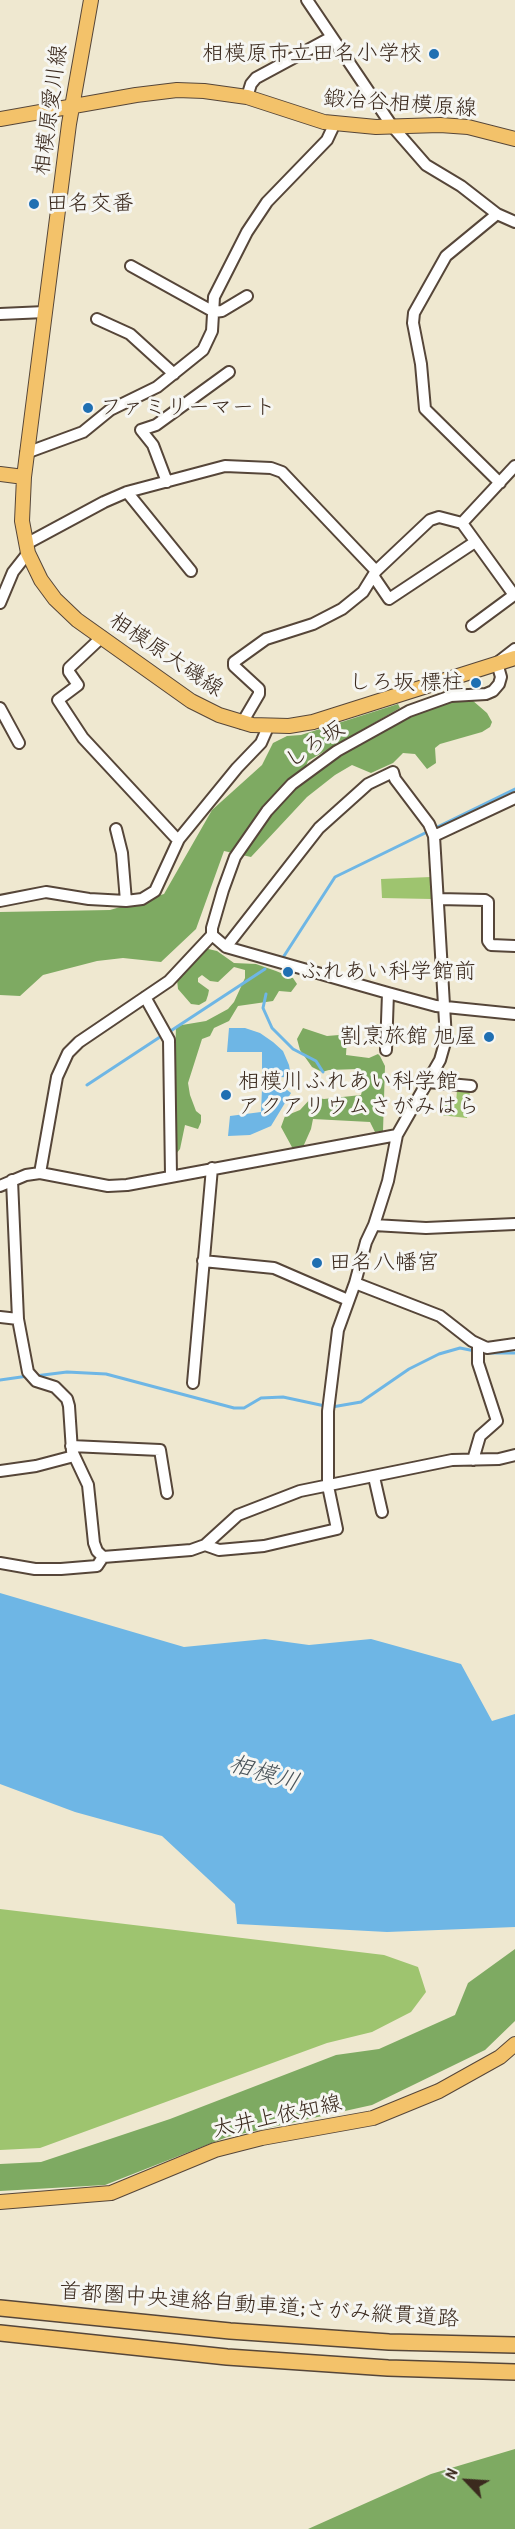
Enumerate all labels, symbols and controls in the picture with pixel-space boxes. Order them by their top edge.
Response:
place label: 相模原市立田名小学校 [202,41,422,67]
street label: 相模原愛川線 [29,43,73,177]
marker: 相模原市立田名小学校 [427,47,441,61]
street label: 鍛冶谷相模原線 [322,85,478,123]
place label: 田名交番 [46,191,134,217]
marker: 田名交番 [27,197,41,211]
place label: ファミリーマート [100,395,276,421]
marker: ファミリーマート [81,401,95,415]
street label: 相模原大磯線 [104,607,228,703]
place label: しろ坂 標柱 [349,670,464,696]
marker: しろ坂 標柱 [469,676,483,690]
street label: しろ坂 [280,716,350,774]
place label: ふれあい科学館前 [300,959,476,985]
marker: ふれあい科学館前 [281,965,295,979]
place label: 割烹旅館 旭屋 [340,1024,477,1050]
marker: 割烹旅館 旭屋 [482,1030,496,1044]
place label: 相模川ふれあい科学館 アクアリウムさがみはら [238,1069,480,1120]
marker: 相模川ふれあい科学館 アクアリウムさがみはら [219,1088,233,1102]
place label: 田名八幡宮 [329,1250,439,1276]
marker: 田名八幡宮 [310,1256,324,1270]
water label: 相模川 [225,1750,303,1798]
street label: 太井上依知線 [210,2090,344,2144]
street label: 首都圏中央連絡自動車道;さがみ縦貫道路 [58,2279,460,2333]
north arrow [437,2451,497,2511]
text: N [439,2465,462,2482]

